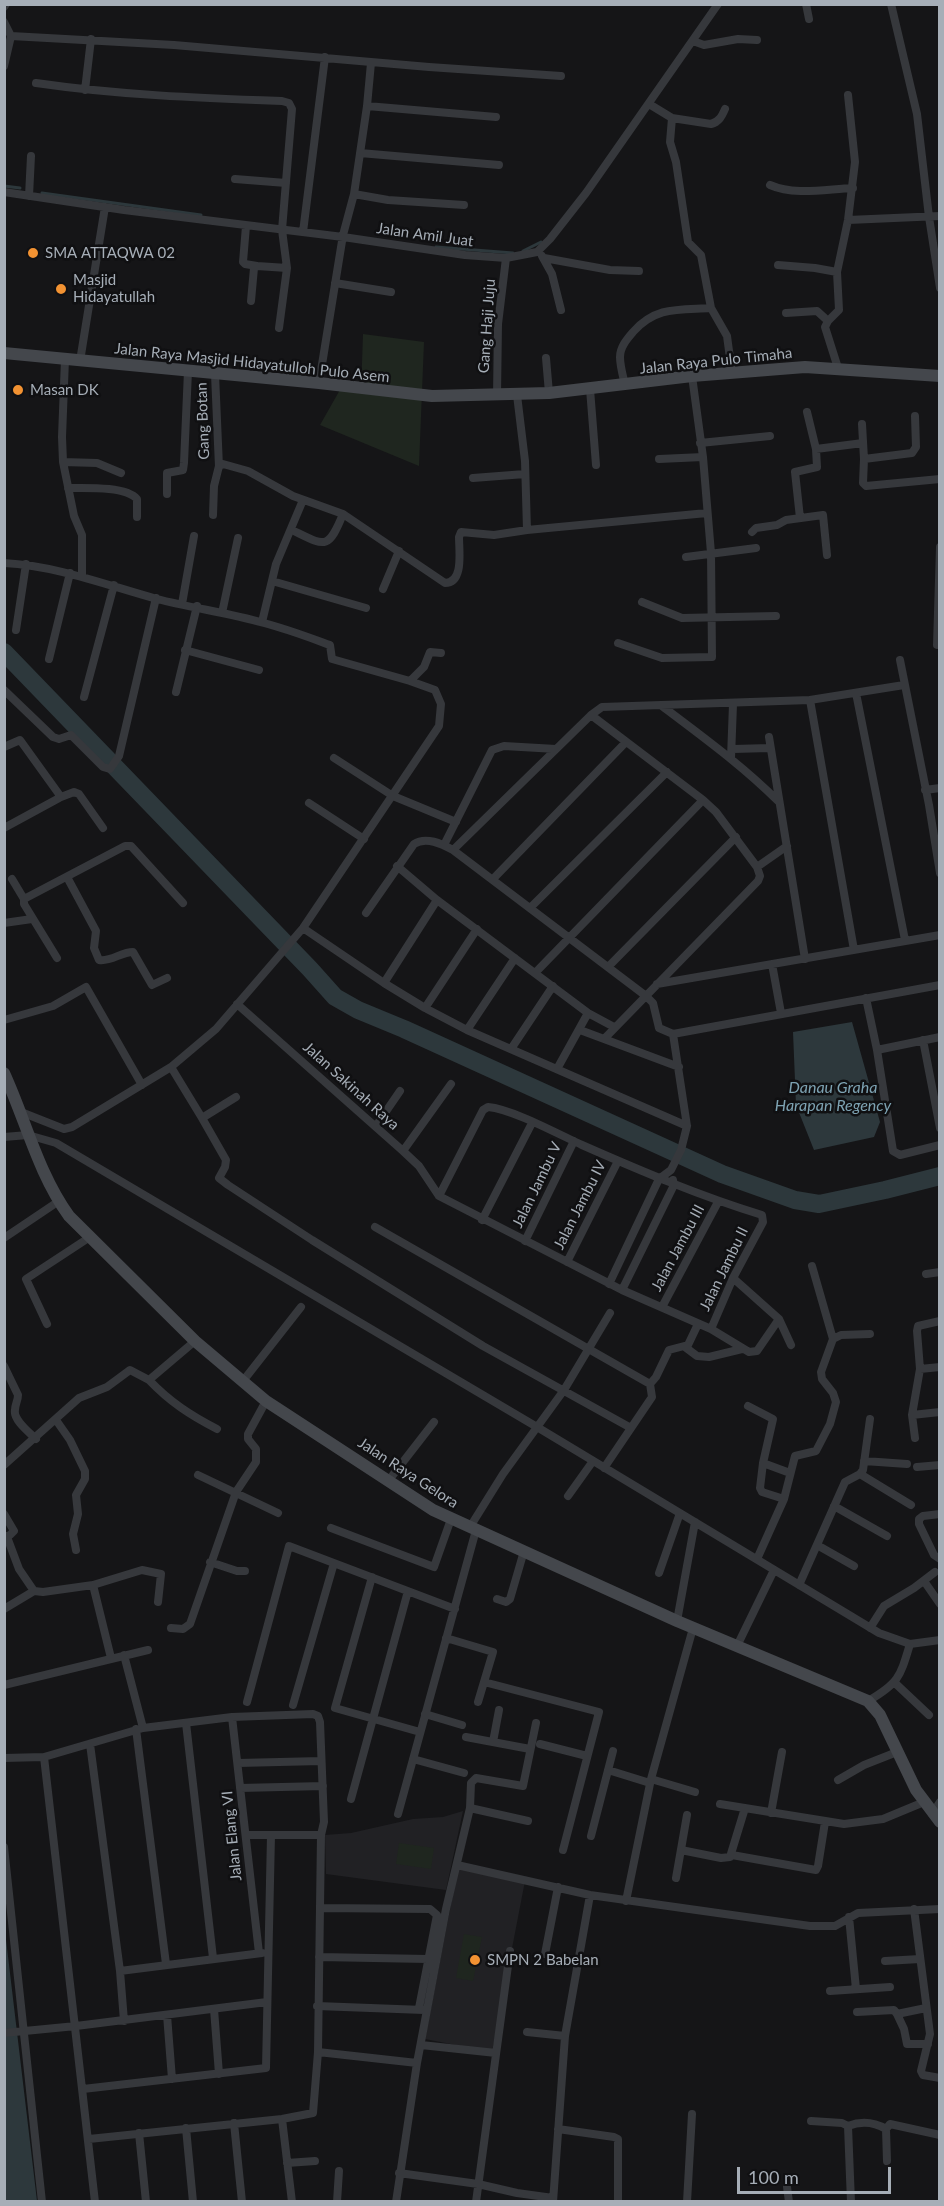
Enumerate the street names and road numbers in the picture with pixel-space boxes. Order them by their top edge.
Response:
street label: Jalan Amil Juat [376,219,474,251]
street label: Gang Haji Juju [475,278,499,374]
street label: Jalan Raya Masjid Hidayatulloh Pulo Asem [114,340,390,386]
street label: Jalan Raya Pulo Timaha [639,344,793,378]
street label: Gang Botan [193,382,213,460]
street label: Jalan Sakinah Raya [299,1038,403,1134]
street label: Jalan Jambu V [508,1139,566,1231]
street label: Jalan Jambu IV [550,1157,610,1253]
street label: Jalan Jambu III [648,1202,708,1294]
street label: Jalan Jambu II [696,1224,752,1314]
street label: Jalan Raya Gelora [355,1434,461,1512]
street label: Jalan Elang VI [218,1790,246,1882]

